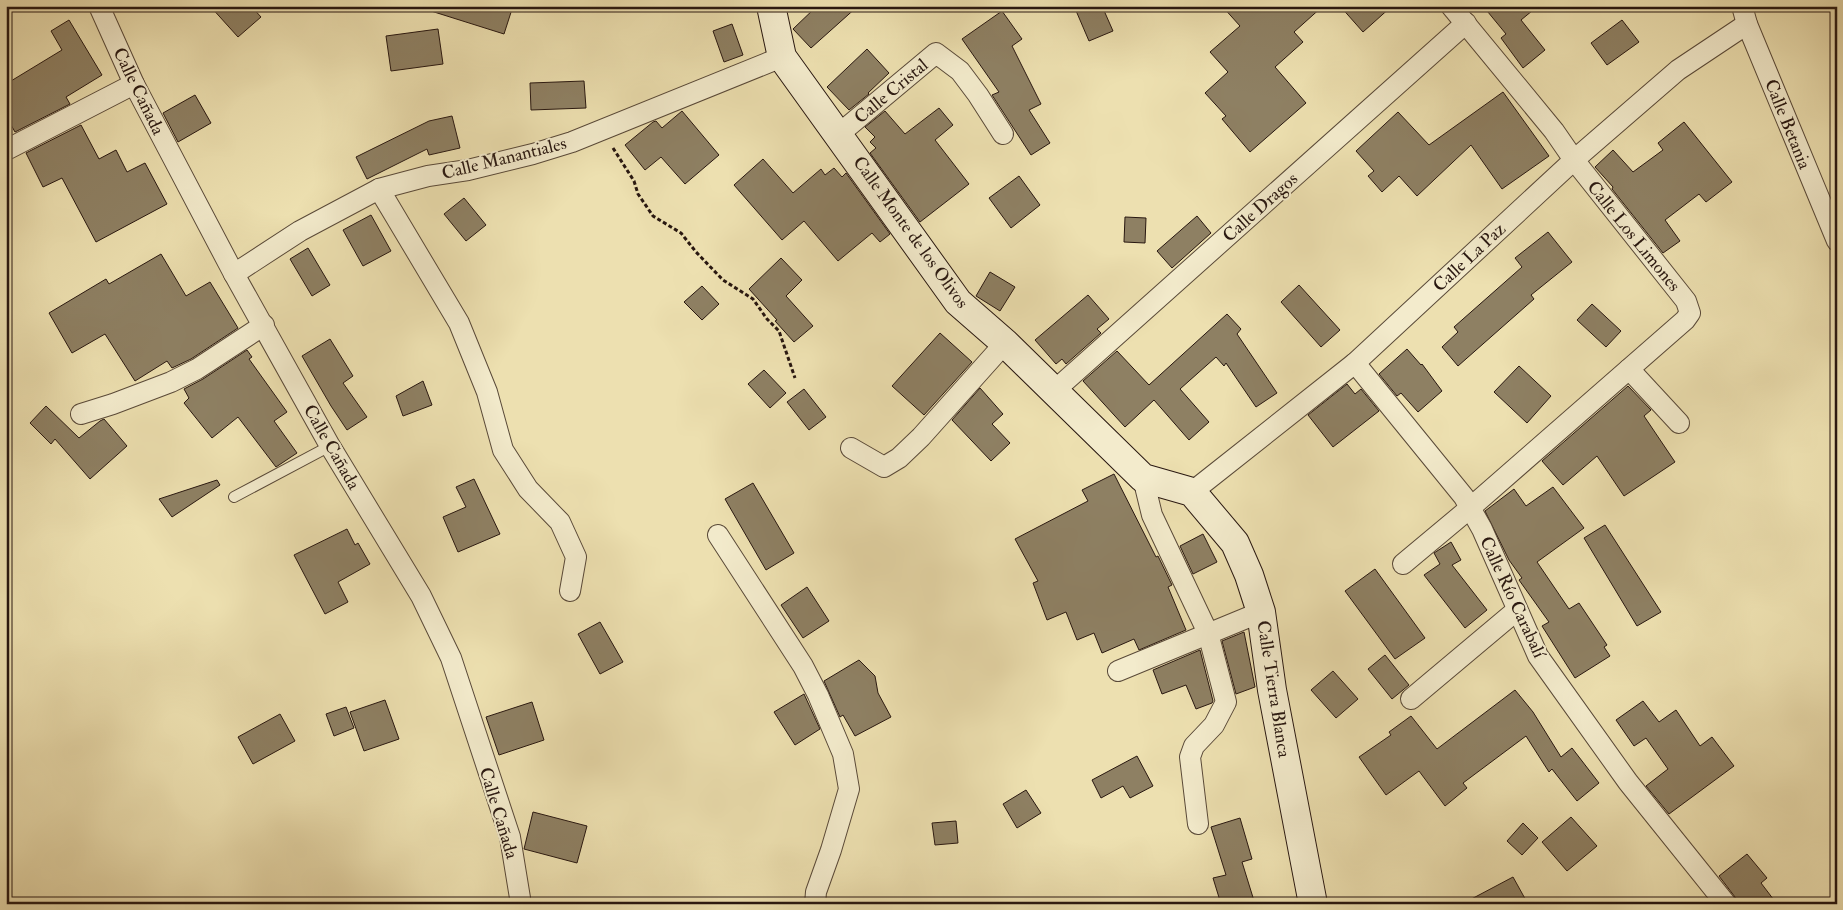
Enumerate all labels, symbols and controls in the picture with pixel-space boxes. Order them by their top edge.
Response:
street label: Calle Cañada [108,44,170,139]
street label: Calle Cristal [850,54,933,129]
street label: Calle Betania [1759,76,1816,173]
street label: Calle Manantiales [439,132,569,185]
street label: Calle Monte de los Olivos [848,152,974,313]
street label: Calle Dragos [1218,168,1303,247]
street label: Calle Los Limones [1582,176,1685,296]
street label: Calle La Paz [1428,218,1511,297]
street label: Calle Cañada [298,401,365,494]
street label: Calle Río Carabalí [1474,533,1551,663]
street label: Calle Tierra Blanca [1251,619,1296,760]
street label: Calle Cañada [474,765,523,862]

